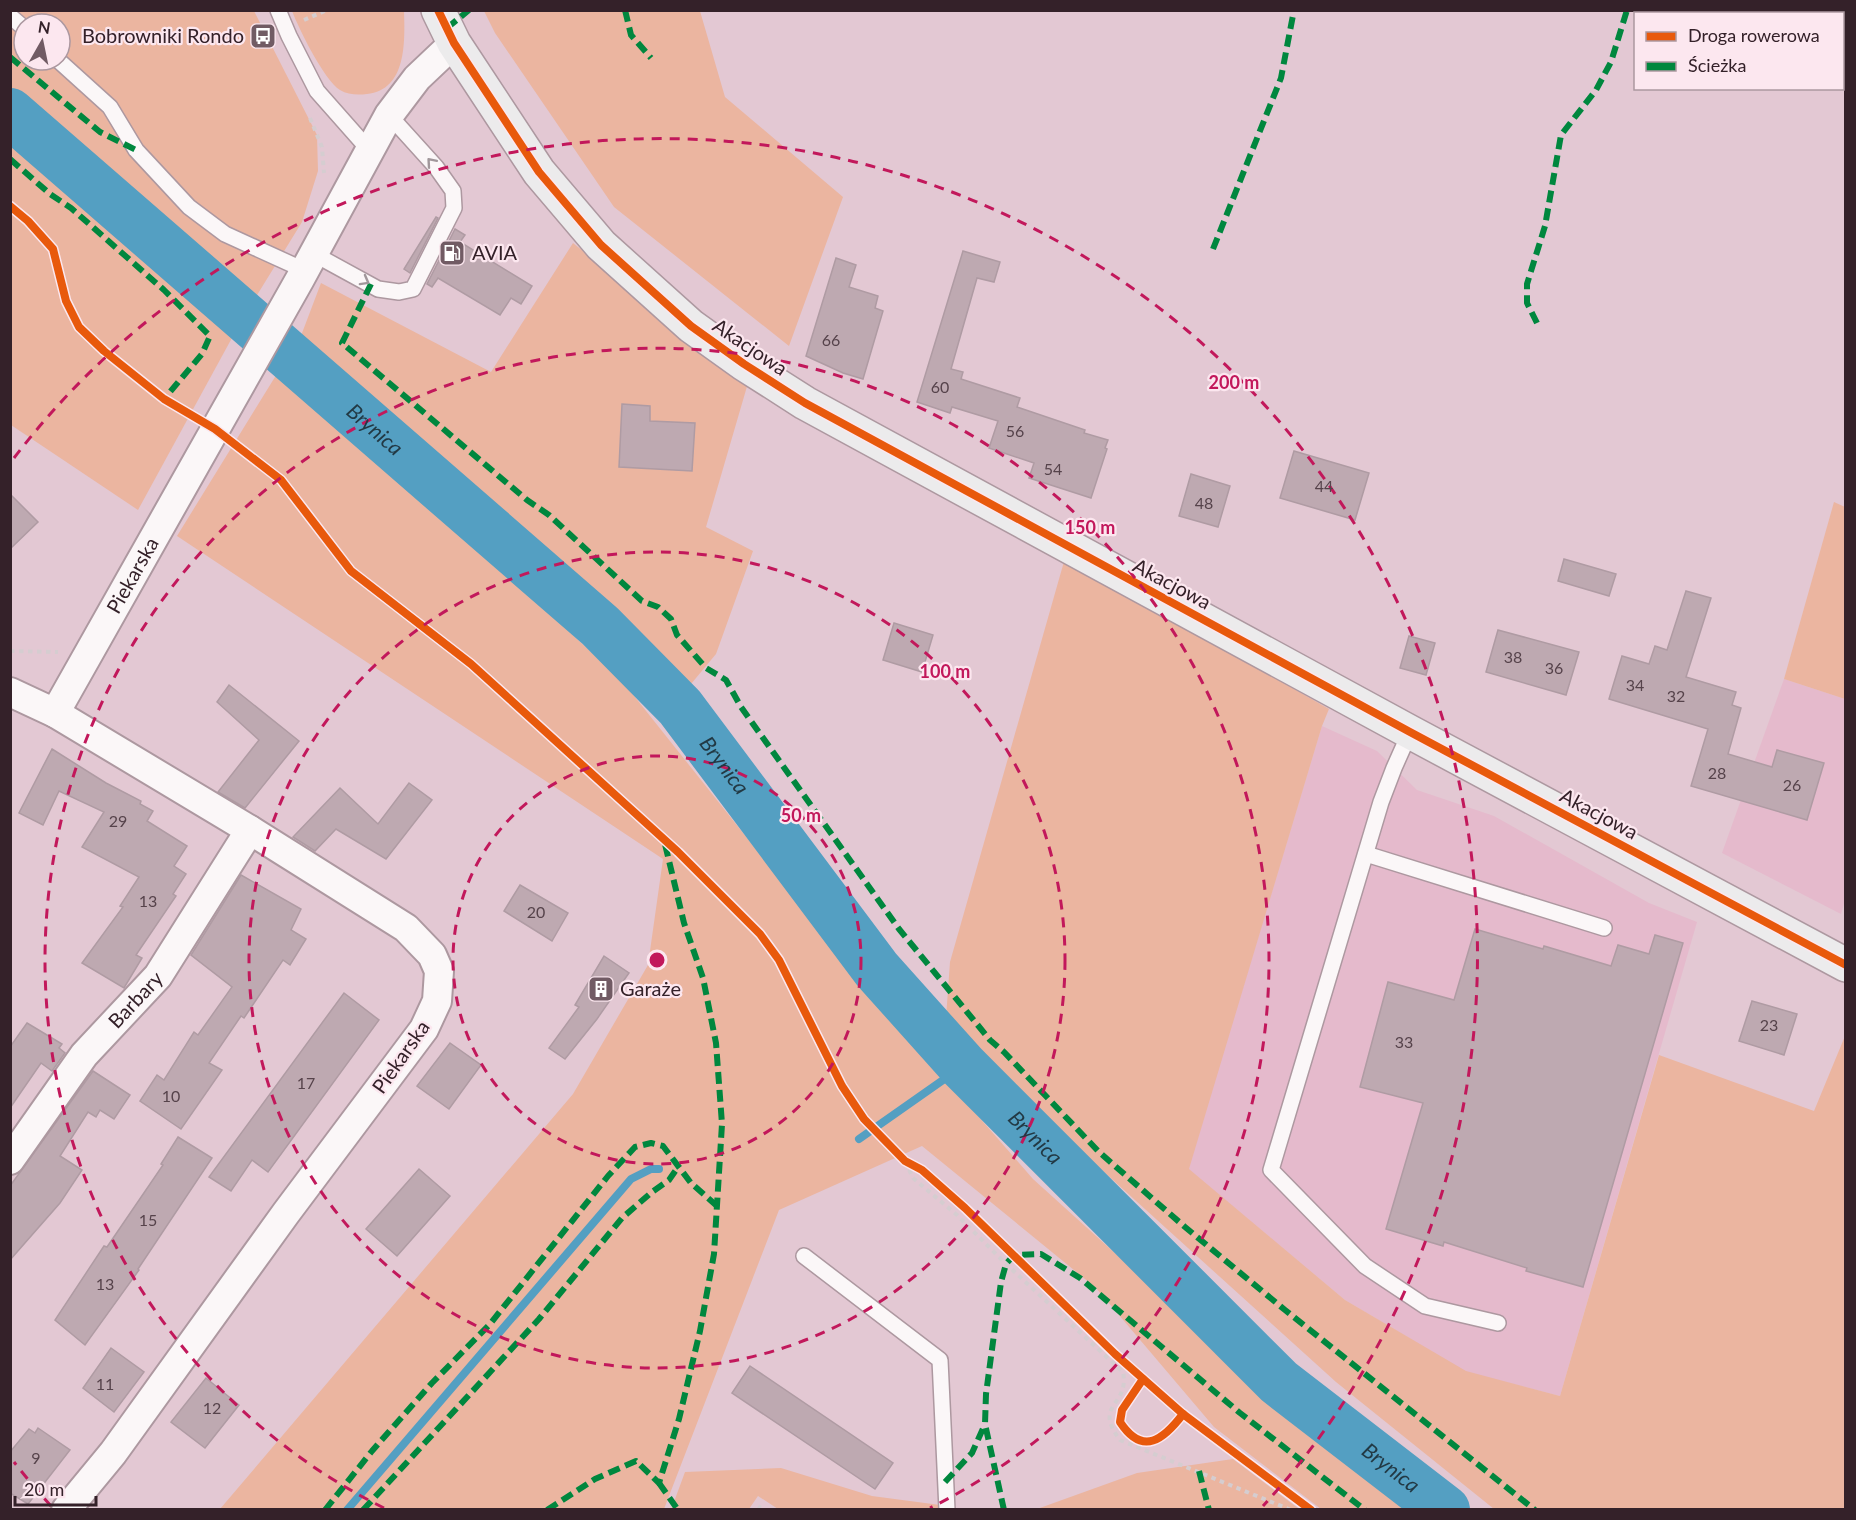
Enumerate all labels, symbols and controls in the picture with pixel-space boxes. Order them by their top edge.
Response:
north arrow [12,12,72,72]
legend [1634,12,1844,90]
text: N [37,16,52,37]
bus stop icon: Bobrowniki Rondo [248,21,278,51]
place label: Bobrowniki Rondo [82,23,244,47]
text: Droga rowerowa [1688,24,1820,46]
text: Ścieżka [1688,54,1746,76]
one-way arrow [427,158,438,168]
fuel station icon: AVIA [437,238,467,268]
place label: AVIA [472,240,518,264]
one-way arrow [359,274,369,285]
street label: Akacjowa [709,313,792,380]
house number: 66 [822,330,840,349]
text: 200 m [1209,371,1259,393]
house number: 60 [931,377,949,396]
water label: Brynica [342,398,409,460]
house number: 56 [1006,421,1024,440]
house number: 54 [1044,459,1062,478]
house number: 44 [1315,476,1333,495]
house number: 48 [1195,493,1213,512]
text: 150 m [1065,516,1115,538]
street label: Piekarska [101,533,163,617]
street label: Akacjowa [1129,553,1215,614]
house number: 38 [1504,647,1522,666]
house number: 36 [1545,658,1563,677]
text: 100 m [920,660,970,682]
house number: 34 [1626,675,1644,694]
house number: 32 [1667,686,1685,705]
water label: Brynica [695,731,755,799]
house number: 28 [1708,763,1726,782]
house number: 26 [1783,775,1801,794]
street label: Akacjowa [1556,783,1642,844]
text: 50 m [781,804,821,826]
house number: 29 [109,811,127,830]
house number: 13 [139,891,157,910]
house number: 20 [527,902,545,921]
centre of rings [647,950,667,970]
street label: Barbary [103,965,168,1032]
building icon: Garaże [586,974,616,1004]
place label: Garaże [620,976,681,1000]
street label: Piekarska [366,1015,434,1097]
house number: 23 [1760,1015,1778,1034]
house number: 33 [1395,1032,1413,1051]
house number: 17 [297,1073,315,1092]
house number: 10 [162,1086,180,1105]
water label: Brynica [1004,1105,1068,1169]
house number: 15 [139,1210,157,1229]
house number: 13 [96,1274,114,1293]
house number: 11 [96,1374,114,1393]
house number: 12 [203,1398,221,1417]
water label: Brynica [1358,1437,1425,1497]
house number: 9 [31,1448,41,1467]
scale bar [15,1469,96,1507]
text: 20 m [24,1478,64,1500]

